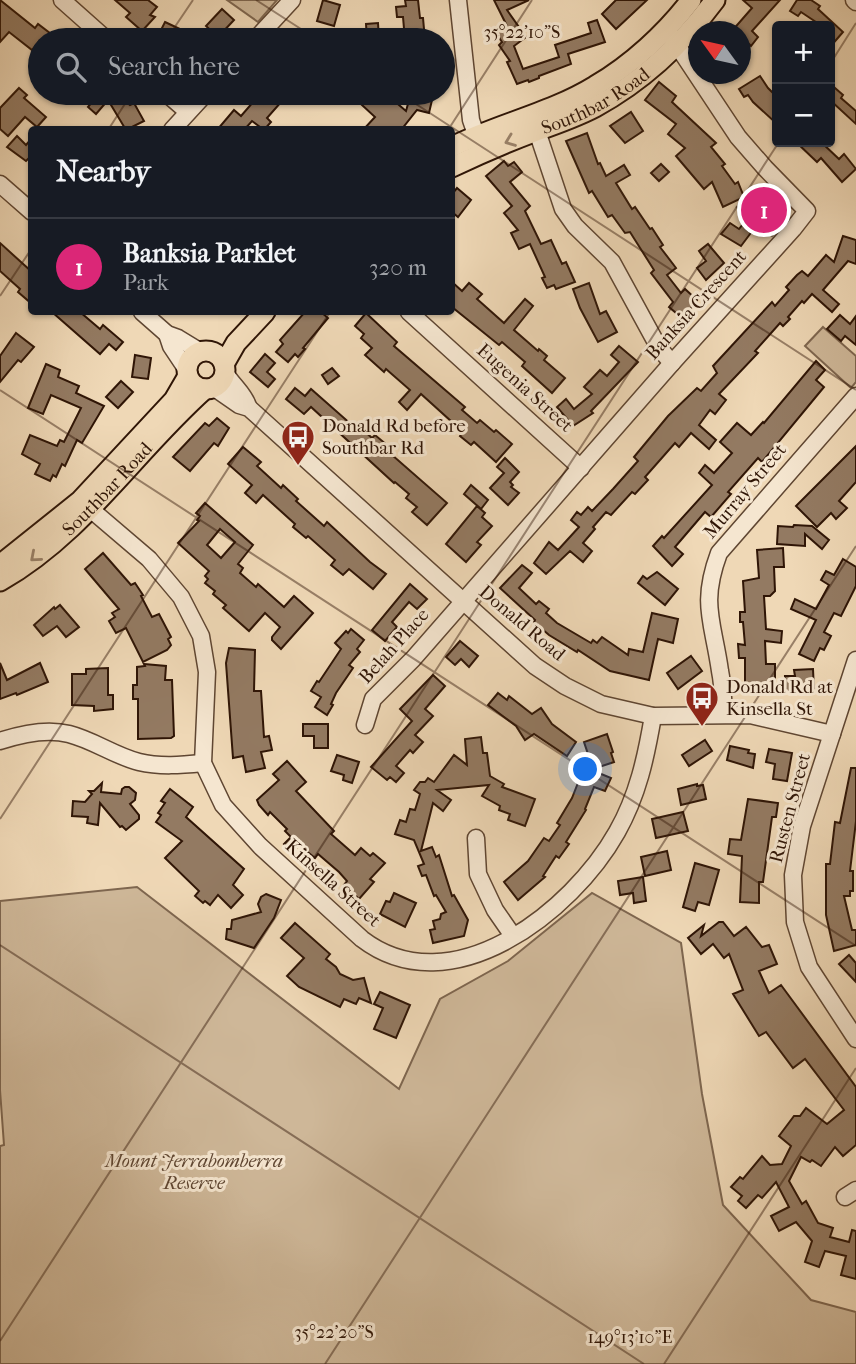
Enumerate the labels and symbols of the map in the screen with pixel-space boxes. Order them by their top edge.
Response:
north arrow [688,21,751,84]
text: 35°22'10"S [484,22,560,43]
street label: Southbar Road [538,63,655,139]
one-way arrow [505,133,517,147]
pin: 1 [741,184,787,236]
street label: Banksia Crescent [641,245,751,364]
street label: Eugenia Street [472,339,578,437]
place label: Donald Rd before Southbar Rd [322,415,466,459]
bus stop icon: Donald Rd before Southbar Rd [279,418,317,467]
street label: Southbar Road [58,437,157,541]
street label: Murray Street [699,439,791,543]
one-way arrow [31,549,44,561]
street label: Donald Road [474,581,570,666]
street label: Belah Place [354,604,434,688]
place label: Donald Rd at Kinsella St [726,676,833,720]
bus stop icon: Donald Rd at Kinsella St [683,679,721,728]
street label: Rusten Street [765,751,815,865]
your location [568,752,602,786]
street label: Kinsella Street [281,835,385,932]
park label: Mount Jerrabomberra Reserve [103,1150,283,1194]
text: 35°22'20"S [294,1322,374,1343]
text: 149°13'10"E [588,1327,672,1348]

